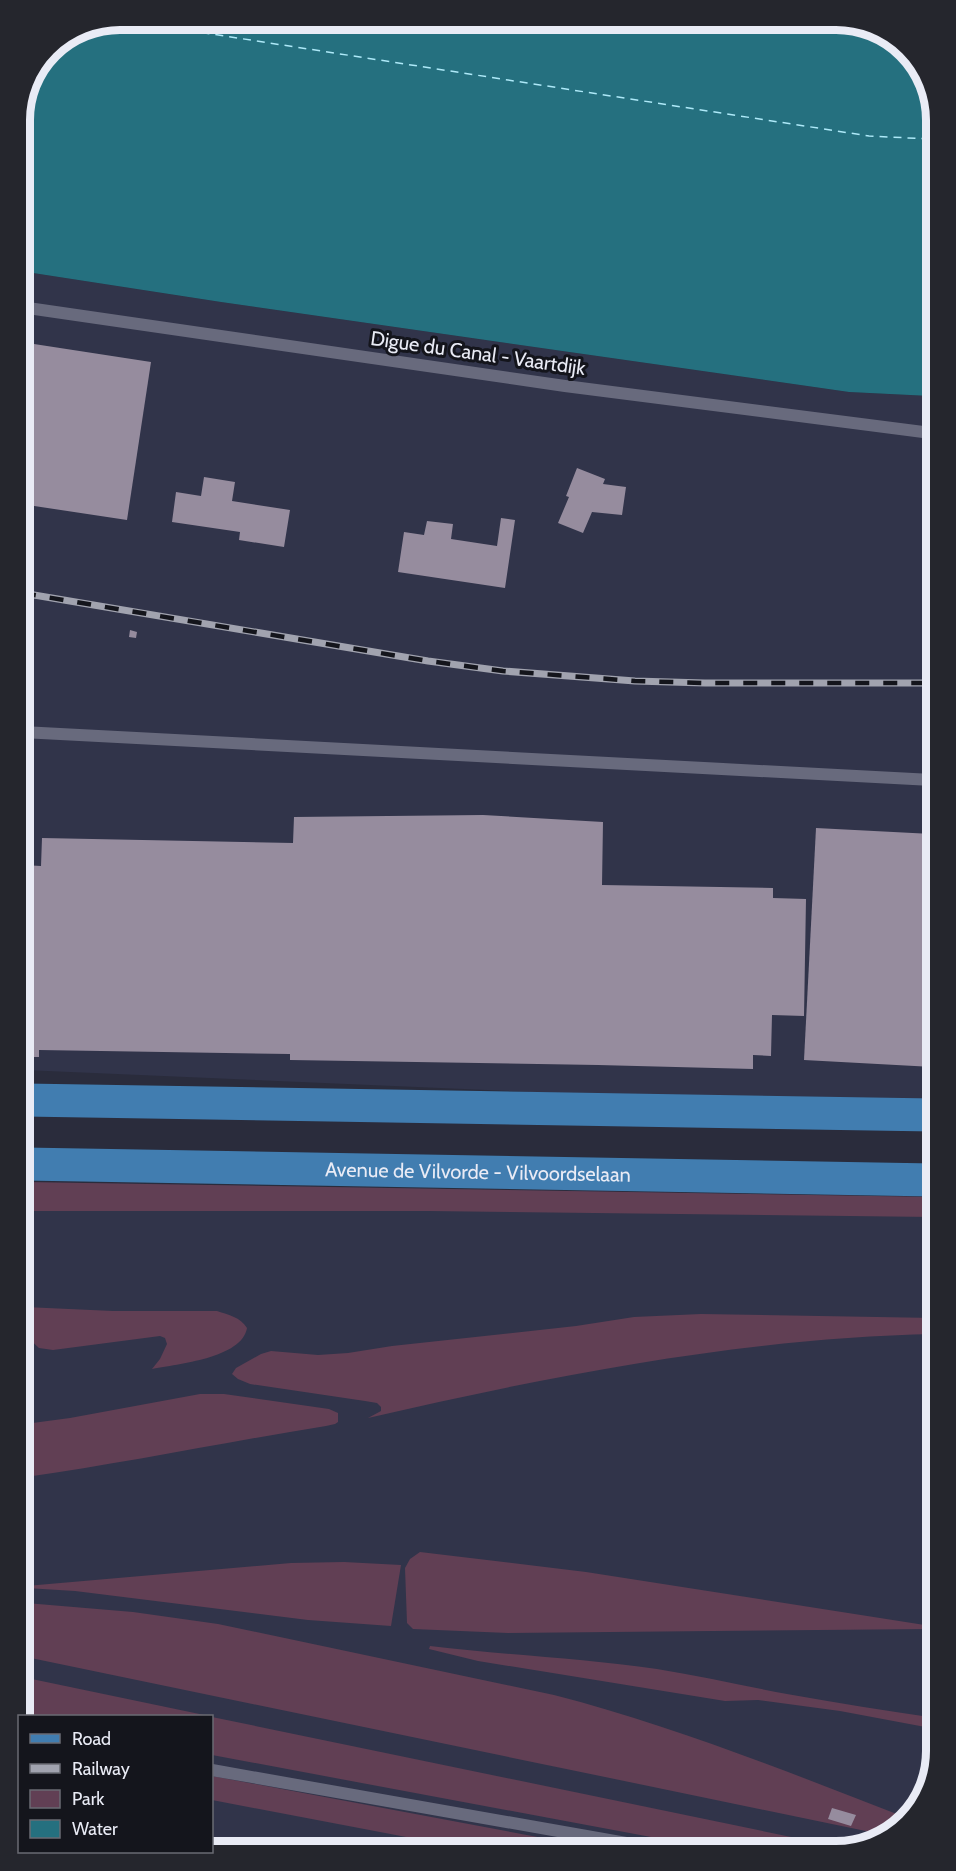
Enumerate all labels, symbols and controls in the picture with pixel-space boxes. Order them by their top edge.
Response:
street label: Digue du Canal - Vaartdijk [369,326,587,380]
street label: Avenue de Vilvorde - Vilvoordselaan [325,1157,631,1187]
legend [18,1715,213,1853]
text: Road [72,1728,111,1750]
text: Railway [72,1758,130,1780]
text: Park [72,1788,105,1810]
text: Water [72,1818,118,1840]

